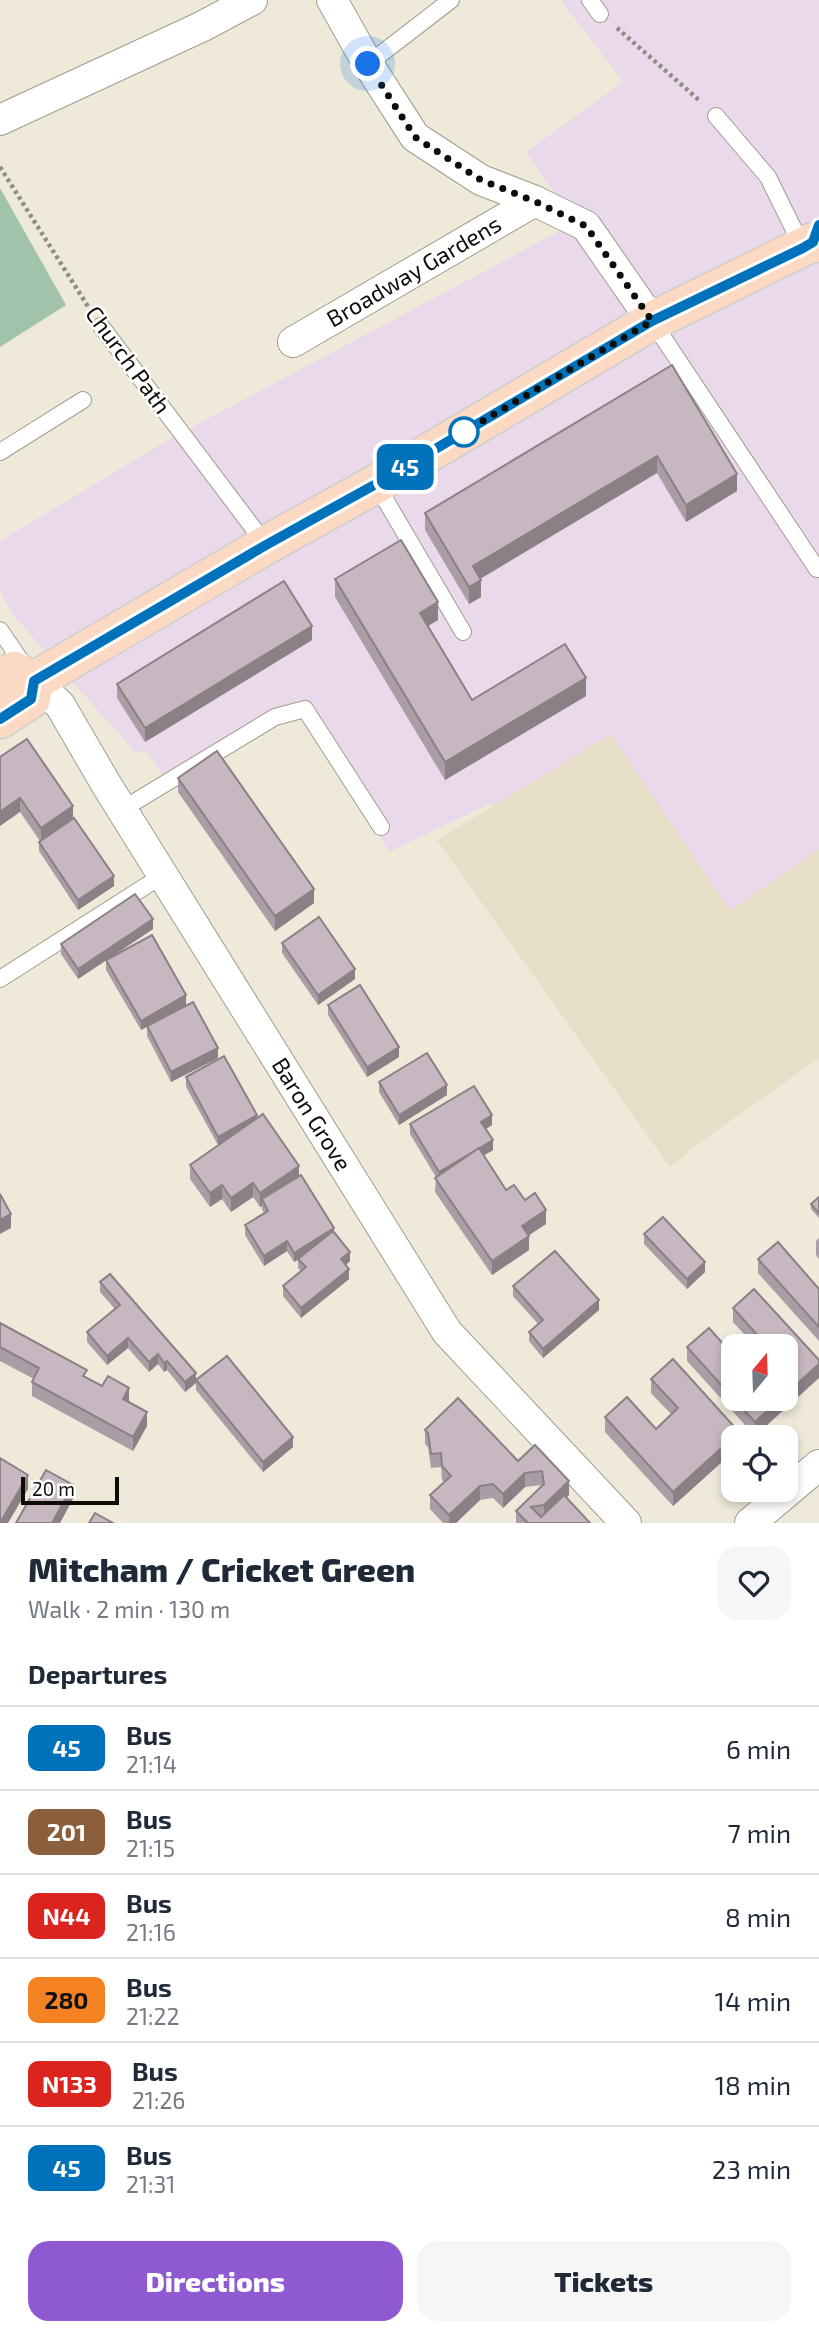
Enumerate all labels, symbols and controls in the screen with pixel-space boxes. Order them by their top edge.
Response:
your location [350,46,385,81]
street label: Broadway Gardens [321,209,506,332]
street label: Church Path [80,300,177,419]
unlabelled marker [449,417,479,447]
line badge: 45 [374,444,436,490]
text: 45 [391,452,419,481]
street label: Baron Grove [267,1052,358,1176]
north arrow [721,1334,798,1410]
map controls [721,1334,798,1502]
button: locate [721,1425,798,1502]
scale bar [21,1474,119,1506]
text: 20 m [32,1477,75,1500]
button: heart [717,1546,791,1620]
text: Mitcham / Cricket Green [28,1549,415,1589]
text: Walk · 2 min · 130 m [28,1595,230,1623]
text: Departures [28,1658,167,1689]
text: Bus [126,1719,172,1750]
text: 45 [52,1733,81,1762]
text: 6 min [726,1733,791,1764]
text: 21:14 [126,1750,177,1778]
text: Bus [126,1803,172,1834]
text: 201 [47,1817,86,1846]
text: 7 min [728,1817,791,1848]
text: 21:15 [126,1834,175,1862]
text: Bus [126,1887,172,1918]
text: N44 [43,1901,90,1930]
text: 8 min [725,1901,791,1932]
text: 21:16 [126,1918,176,1946]
text: Bus [126,1971,172,2002]
text: 280 [44,1985,89,2014]
text: 14 min [715,1985,791,2016]
text: 21:22 [126,2002,179,2030]
text: Bus [132,2055,178,2086]
text: N133 [42,2069,97,2098]
text: 18 min [715,2069,791,2100]
text: 21:26 [132,2086,186,2114]
text: Bus [126,2139,172,2170]
text: 45 [52,2153,81,2182]
text: 23 min [712,2153,791,2184]
text: 21:31 [126,2170,175,2198]
button: Directions [28,2241,403,2321]
button: Tickets [417,2241,791,2321]

